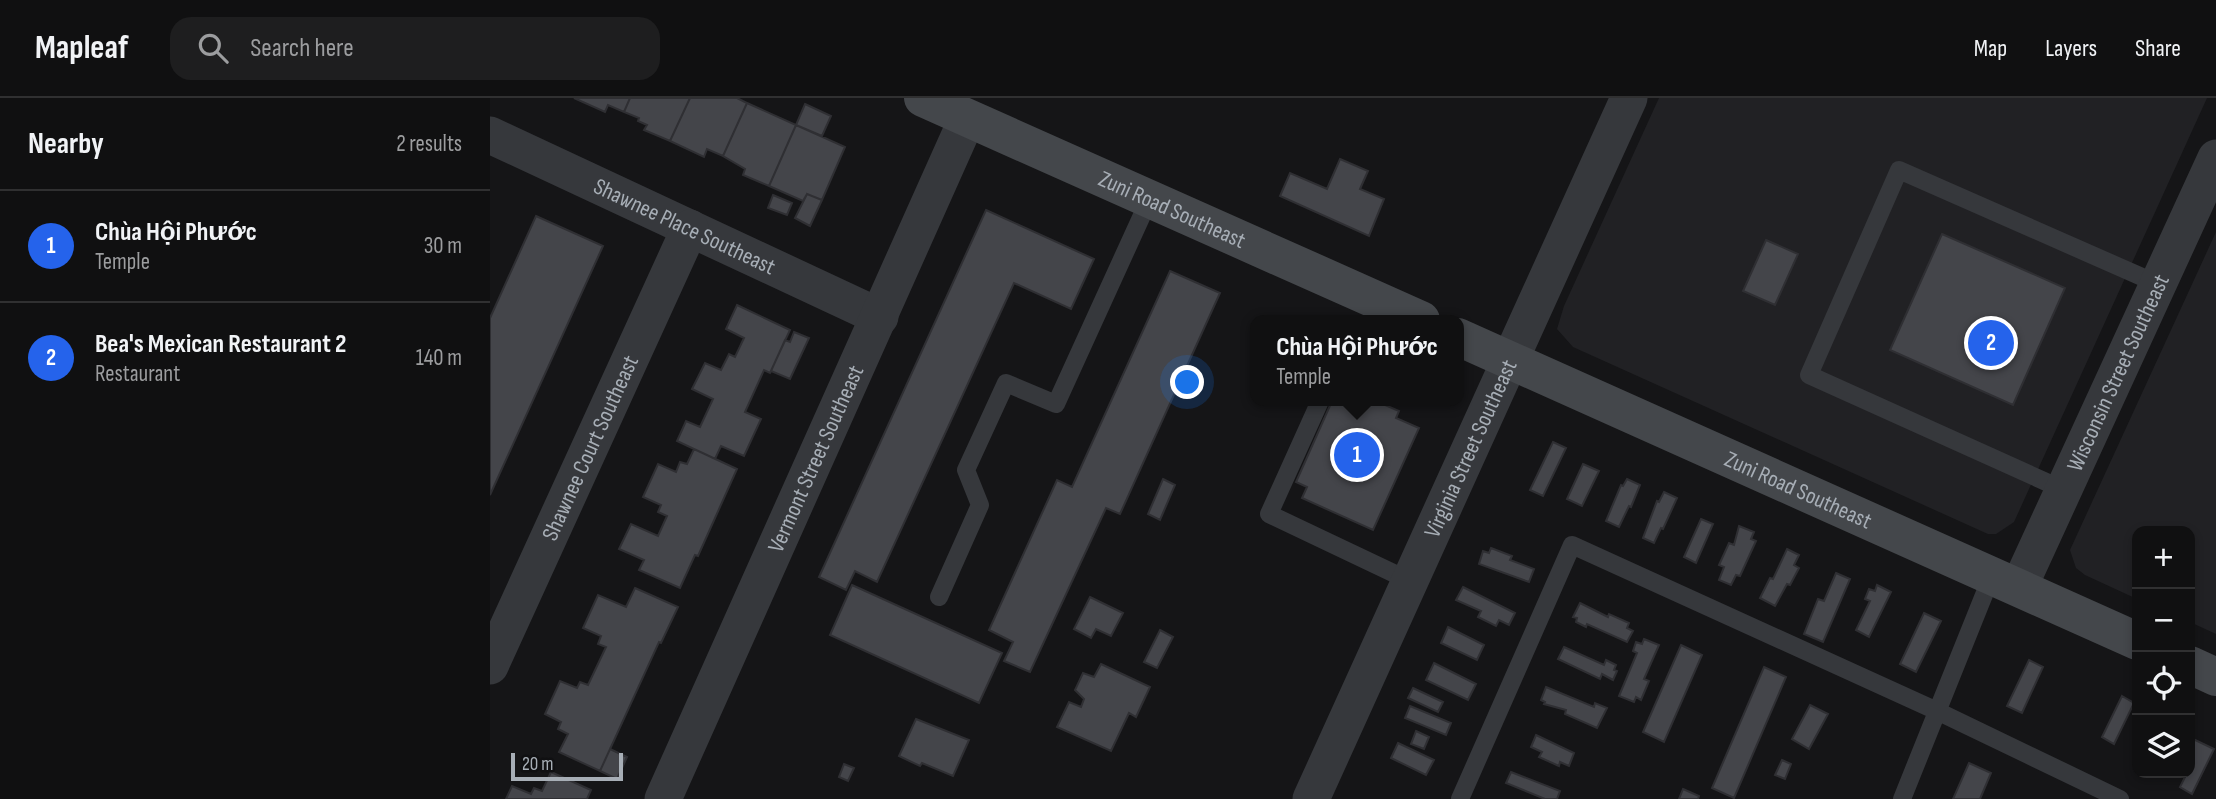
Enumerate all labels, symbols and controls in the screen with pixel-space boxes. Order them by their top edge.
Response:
search box [170,17,660,80]
text: Mapleaf [35,28,128,68]
icon: search [194,29,232,67]
text: Search here [250,33,354,64]
text: Map [1974,34,2007,63]
text: Layers [2045,34,2097,63]
text: Share [2135,34,2181,63]
text: Nearby [28,126,104,162]
text: 2 results [396,130,462,158]
street label: Zuni Road Southeast [1094,165,1250,255]
street label: Shawnee Place Southeast [589,172,780,281]
text: Chùa Hội Phước [95,217,257,248]
text: 1 [46,232,56,260]
text: 30 m [424,232,462,260]
text: Temple [95,248,150,276]
street label: Wisconsin Street Southeast [2061,270,2176,476]
popup [1250,315,1464,406]
pin: 2 [1968,317,2014,369]
text: Bea's Mexican Restaurant 2 [95,329,346,360]
text: Chùa Hội Phước [1276,332,1438,363]
text: 2 [46,344,56,372]
text: 140 m [416,344,462,372]
street label: Shawnee Court Southeast [536,351,645,545]
street label: Virginia Street Southeast [1418,355,1523,542]
text: Restaurant [95,360,180,388]
street label: Vermont Street Southeast [762,361,870,557]
text: Temple [1276,363,1331,391]
your location [1170,365,1204,399]
pin: 1 [1334,429,1380,481]
street label: Zuni Road Southeast [1720,445,1876,535]
map controls [2132,526,2195,778]
button: + [2132,526,2195,589]
button: − [2132,589,2195,652]
button: locate [2132,652,2195,715]
button: layers [2132,715,2195,778]
scale bar [511,750,623,782]
text: 20 m [522,753,554,776]

